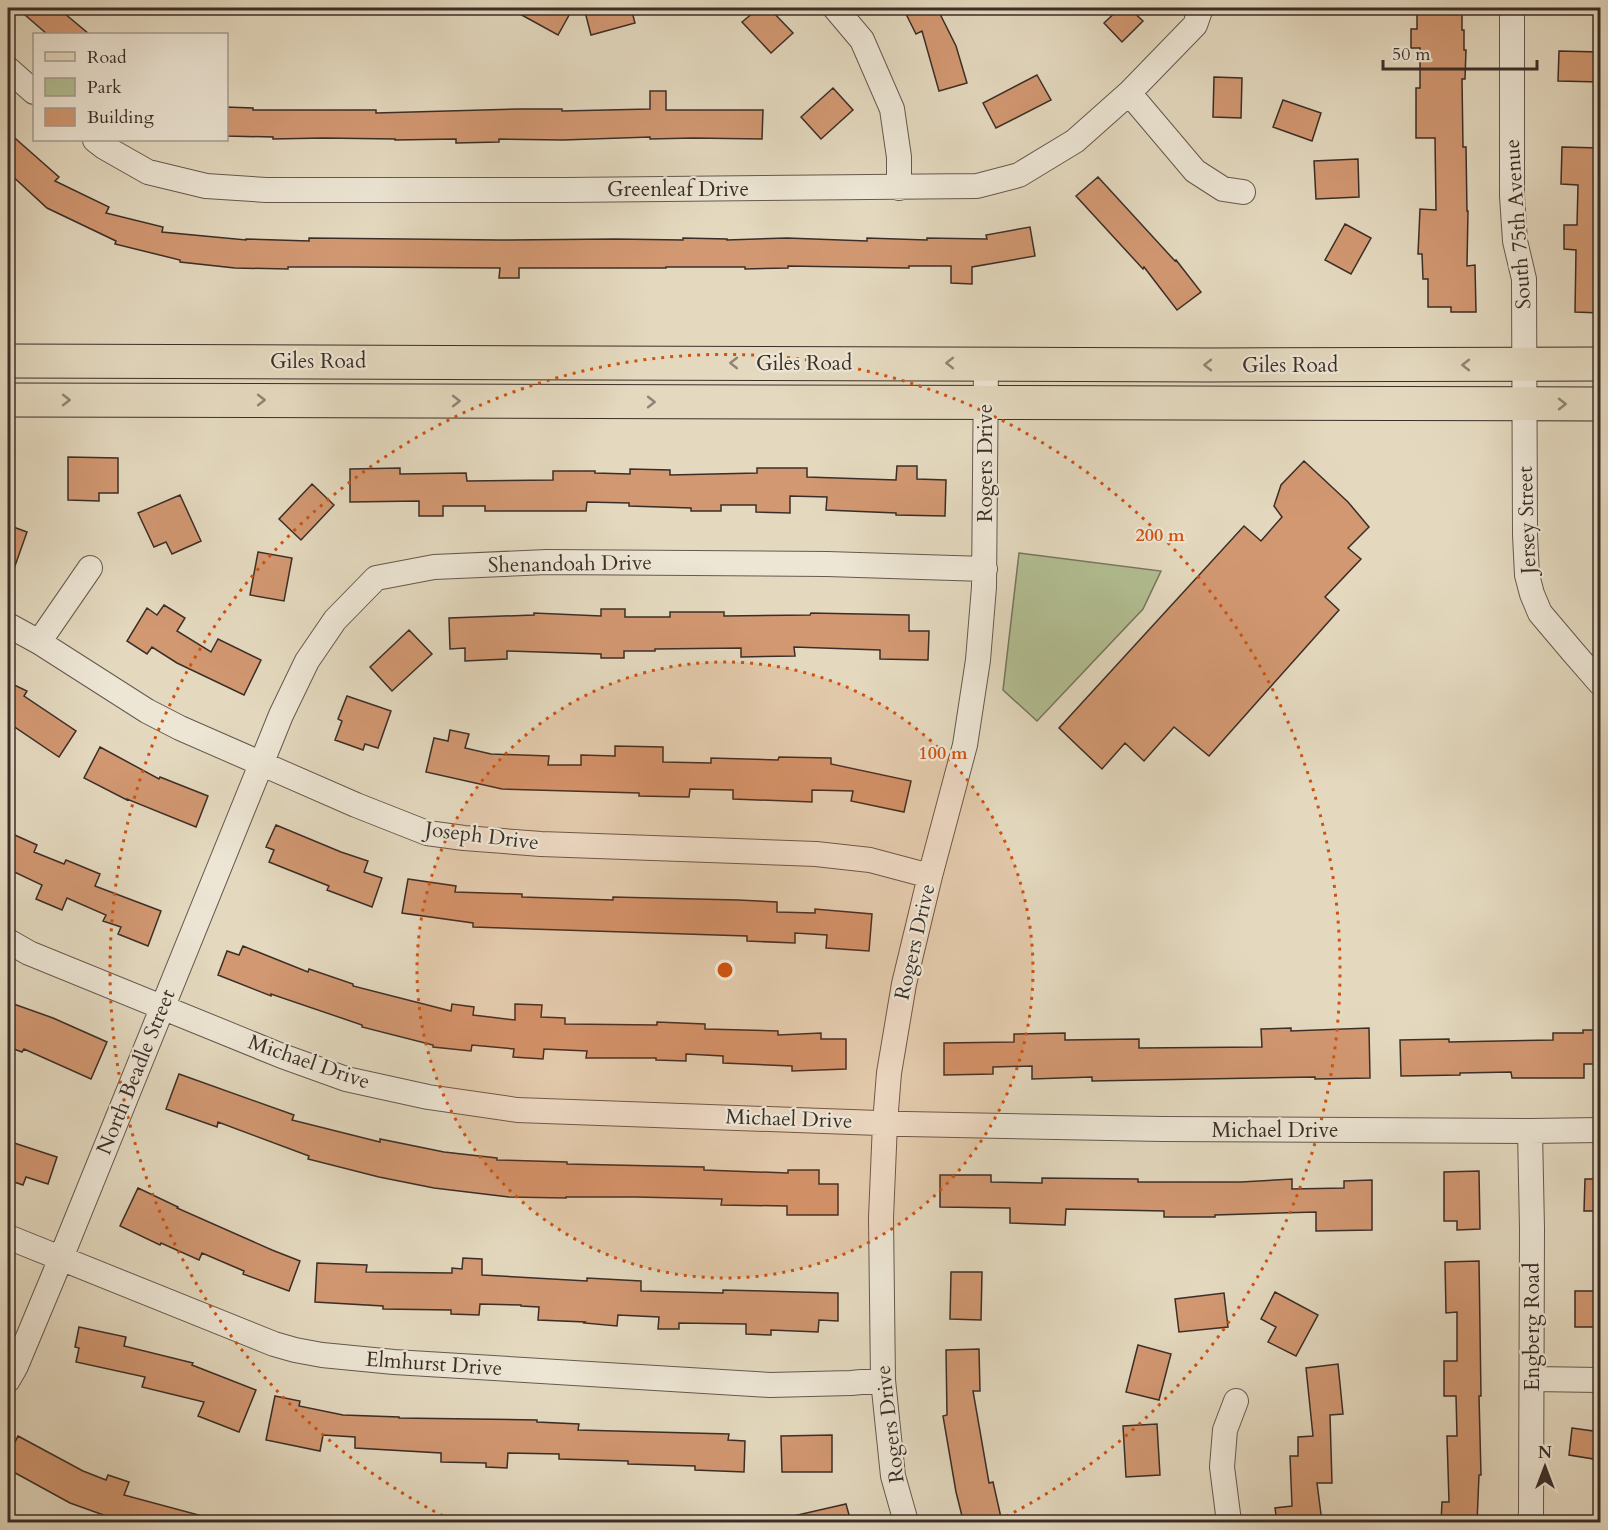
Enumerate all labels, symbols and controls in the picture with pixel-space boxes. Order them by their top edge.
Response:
legend [33,33,228,141]
scale bar [1383,33,1538,71]
text: 50 m [1392,42,1431,67]
text: Road [87,45,127,70]
text: Park [87,75,122,100]
text: Building [87,105,155,130]
street label: South 75th Avenue [1498,138,1538,310]
street label: Greenleaf Drive [607,175,749,204]
street label: Giles Road [270,347,366,376]
street label: Giles Road [756,349,852,378]
street label: Giles Road [1242,351,1338,380]
one-way arrow [730,357,739,369]
one-way arrow [946,357,955,369]
one-way arrow [1203,358,1212,371]
one-way arrow [1461,359,1470,371]
one-way arrow [61,394,70,406]
one-way arrow [256,394,265,407]
one-way arrow [451,395,460,407]
one-way arrow [646,396,655,408]
one-way arrow [1558,398,1567,410]
street label: Rogers Drive [971,404,1000,522]
street label: Jersey Street [1511,465,1543,578]
text: 200 m [1135,523,1185,548]
street label: Shenandoah Drive [488,548,652,580]
text: 100 m [918,741,968,766]
street label: Joseph Drive [421,814,540,857]
street label: Rogers Drive [888,881,942,1003]
centre of rings [715,960,735,980]
street label: North Beadle Street [90,985,183,1159]
street label: Michael Drive [244,1028,374,1096]
street label: Michael Drive [725,1102,853,1136]
street label: Michael Drive [1211,1116,1339,1145]
street label: Engberg Road [1518,1263,1547,1391]
street label: Elmhurst Drive [365,1345,503,1383]
street label: Rogers Drive [868,1364,912,1484]
north arrow [1515,1437,1575,1497]
text: N [1538,1442,1552,1464]

